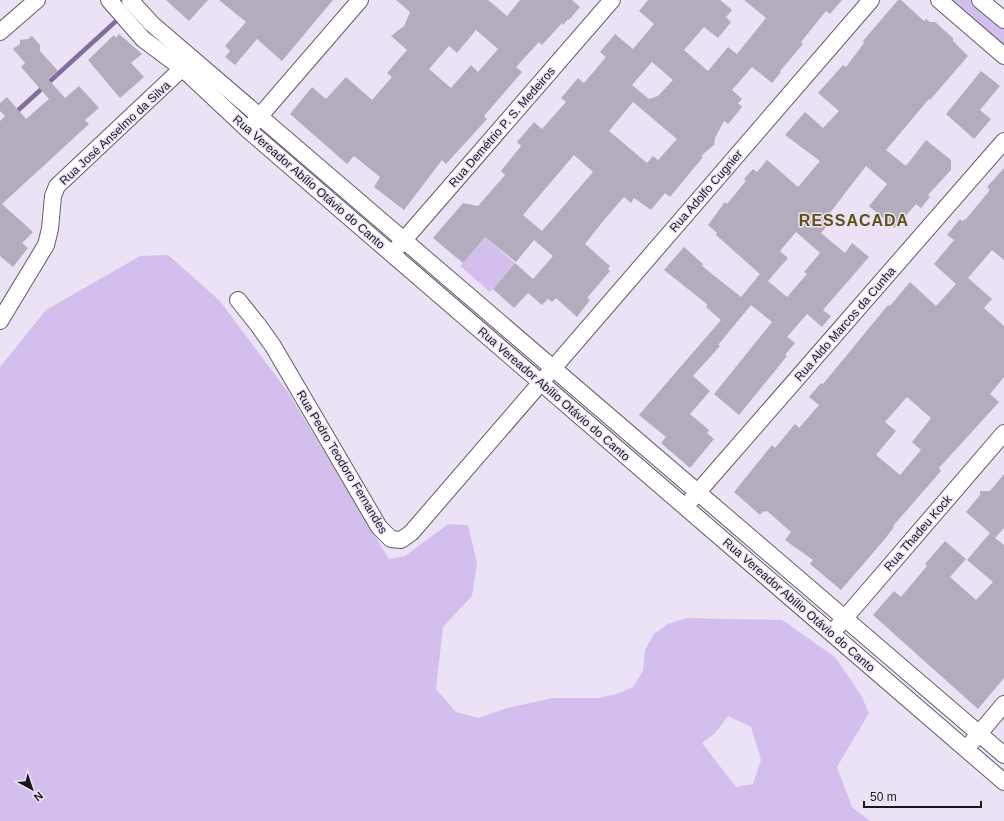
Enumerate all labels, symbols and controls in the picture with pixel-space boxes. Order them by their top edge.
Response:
street label: Rua Demétrio P. S. Medeiros [446,64,558,190]
street label: Rua José Anselmo da Silva [57,78,173,188]
street label: Rua Vereador Abílio Otávio do Canto [230,112,388,252]
street label: Rua Adolfo Cugnier [667,147,745,235]
district label: RESSACADA [799,212,909,229]
street label: Rua Aldo Marcos da Cunha [792,264,899,384]
street label: Rua Vereador Abílio Otávio do Canto [475,324,633,464]
street label: Rua Pedro Teodoro Fernandes [294,388,390,536]
street label: Rua Thadeu Kock [881,491,955,574]
street label: Rua Vereador Abílio Otávio do Canto [720,535,878,675]
north arrow [12,769,52,809]
scale bar [864,783,981,809]
text: N [31,790,45,804]
text: 50 m [870,790,897,804]

